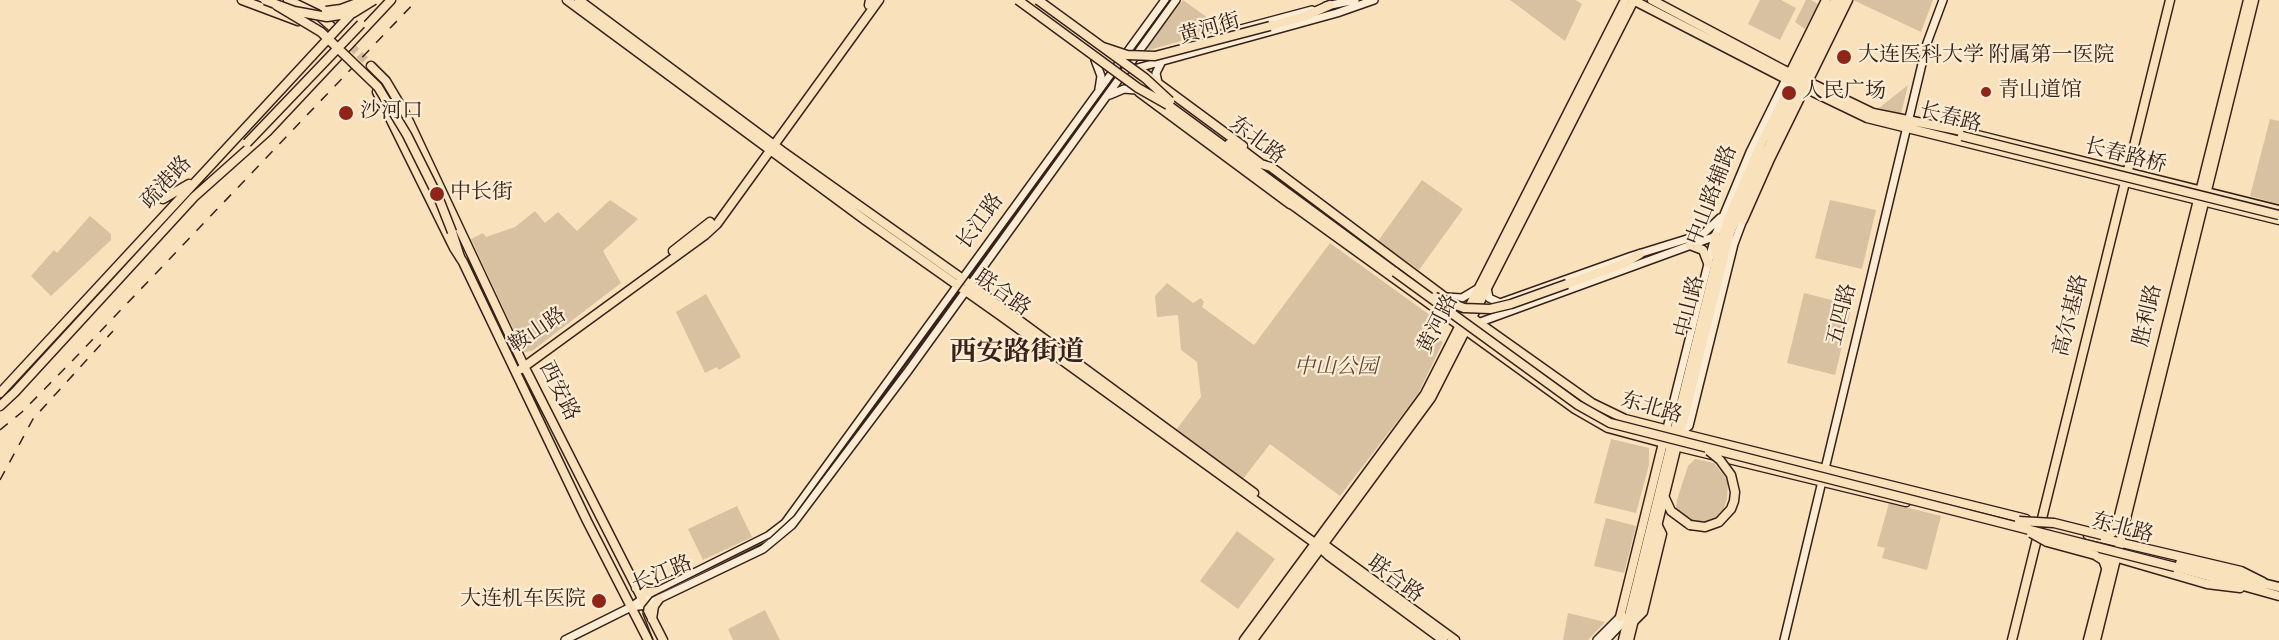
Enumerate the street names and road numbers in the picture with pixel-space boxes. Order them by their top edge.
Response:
street label: 黄河街 [1176,10,1244,52]
street label: 长春路 [1916,100,1984,140]
street label: 东北路 [1223,113,1289,171]
street label: 长春路桥 [2081,136,2169,180]
street label: 中山路辅路 [1683,142,1745,250]
street label: 疏港路 [137,152,199,216]
street label: 长江路 [953,190,1011,256]
street label: 联合路 [968,267,1034,323]
street label: 高尔基路 [2051,272,2095,360]
street label: 中山路 [1672,273,1712,341]
street label: 五四路 [1824,281,1864,349]
street label: 胜利路 [2131,282,2169,350]
street label: 黄河路 [1414,291,1466,359]
street label: 鞍山路 [506,304,572,360]
street label: 西安路 [531,358,583,426]
street label: 东北路 [1617,389,1685,431]
street label: 东北路 [2088,510,2156,550]
street label: 联合路 [1361,552,1427,610]
street label: 长江路 [629,553,697,599]

